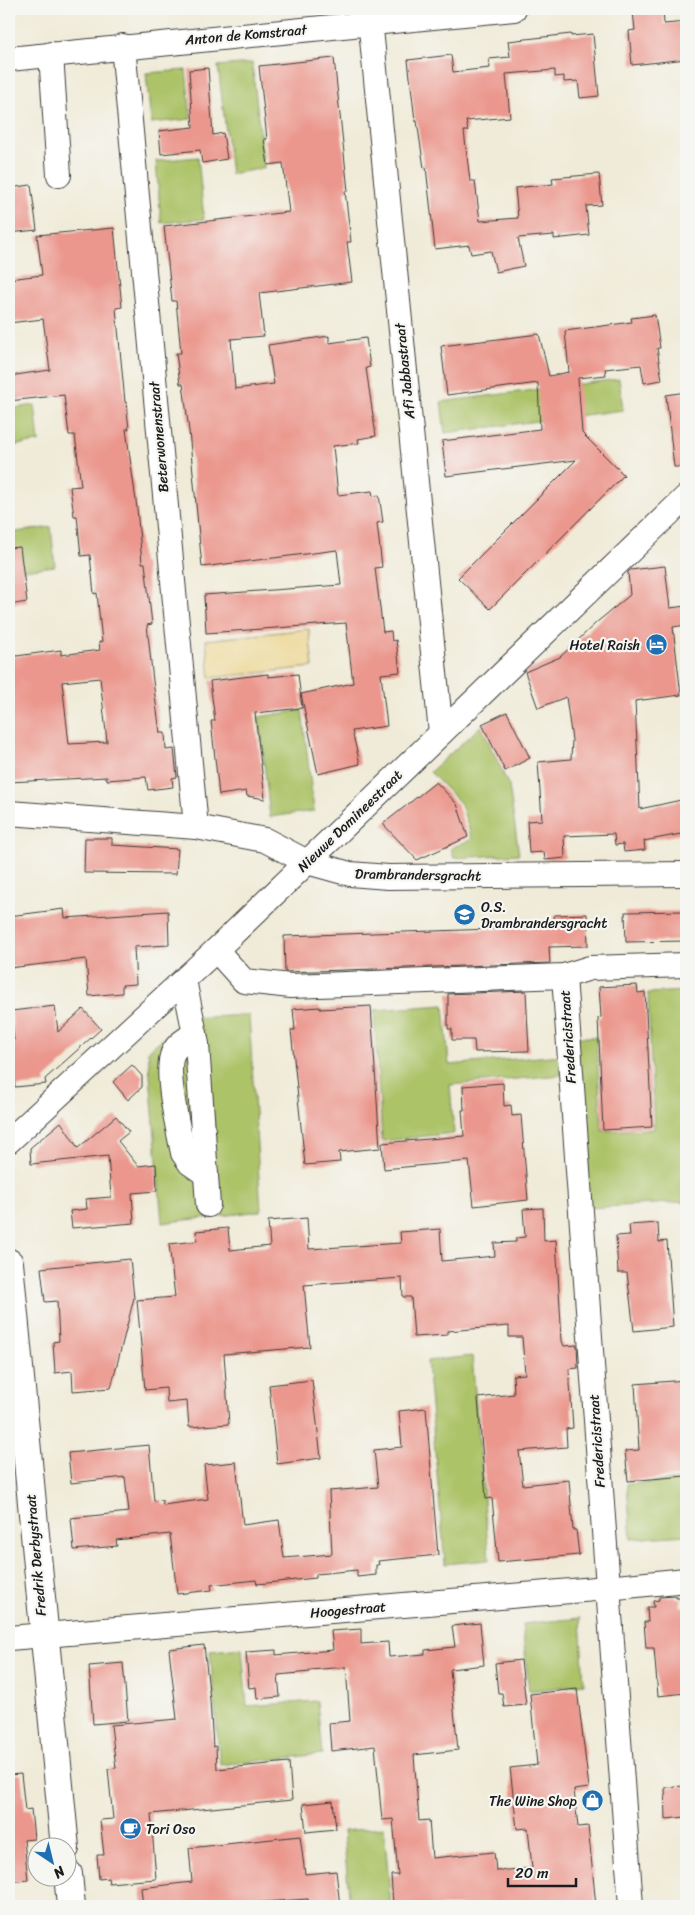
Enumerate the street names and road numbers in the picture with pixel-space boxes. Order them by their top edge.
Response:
street label: Anton de Komstraat [183,17,309,53]
street label: Afi Jabbastraat [387,320,423,421]
street label: Beterwonenstraat [142,379,176,494]
street label: Nieuwe Domineestraat [291,764,409,878]
street label: Drambrandersgracht [355,861,481,889]
street label: Fredericistraat [552,989,584,1085]
street label: Fredericistraat [581,1393,613,1489]
street label: Fredrik Derbystraat [18,1493,54,1617]
street label: Hoogestraat [309,1594,387,1626]

